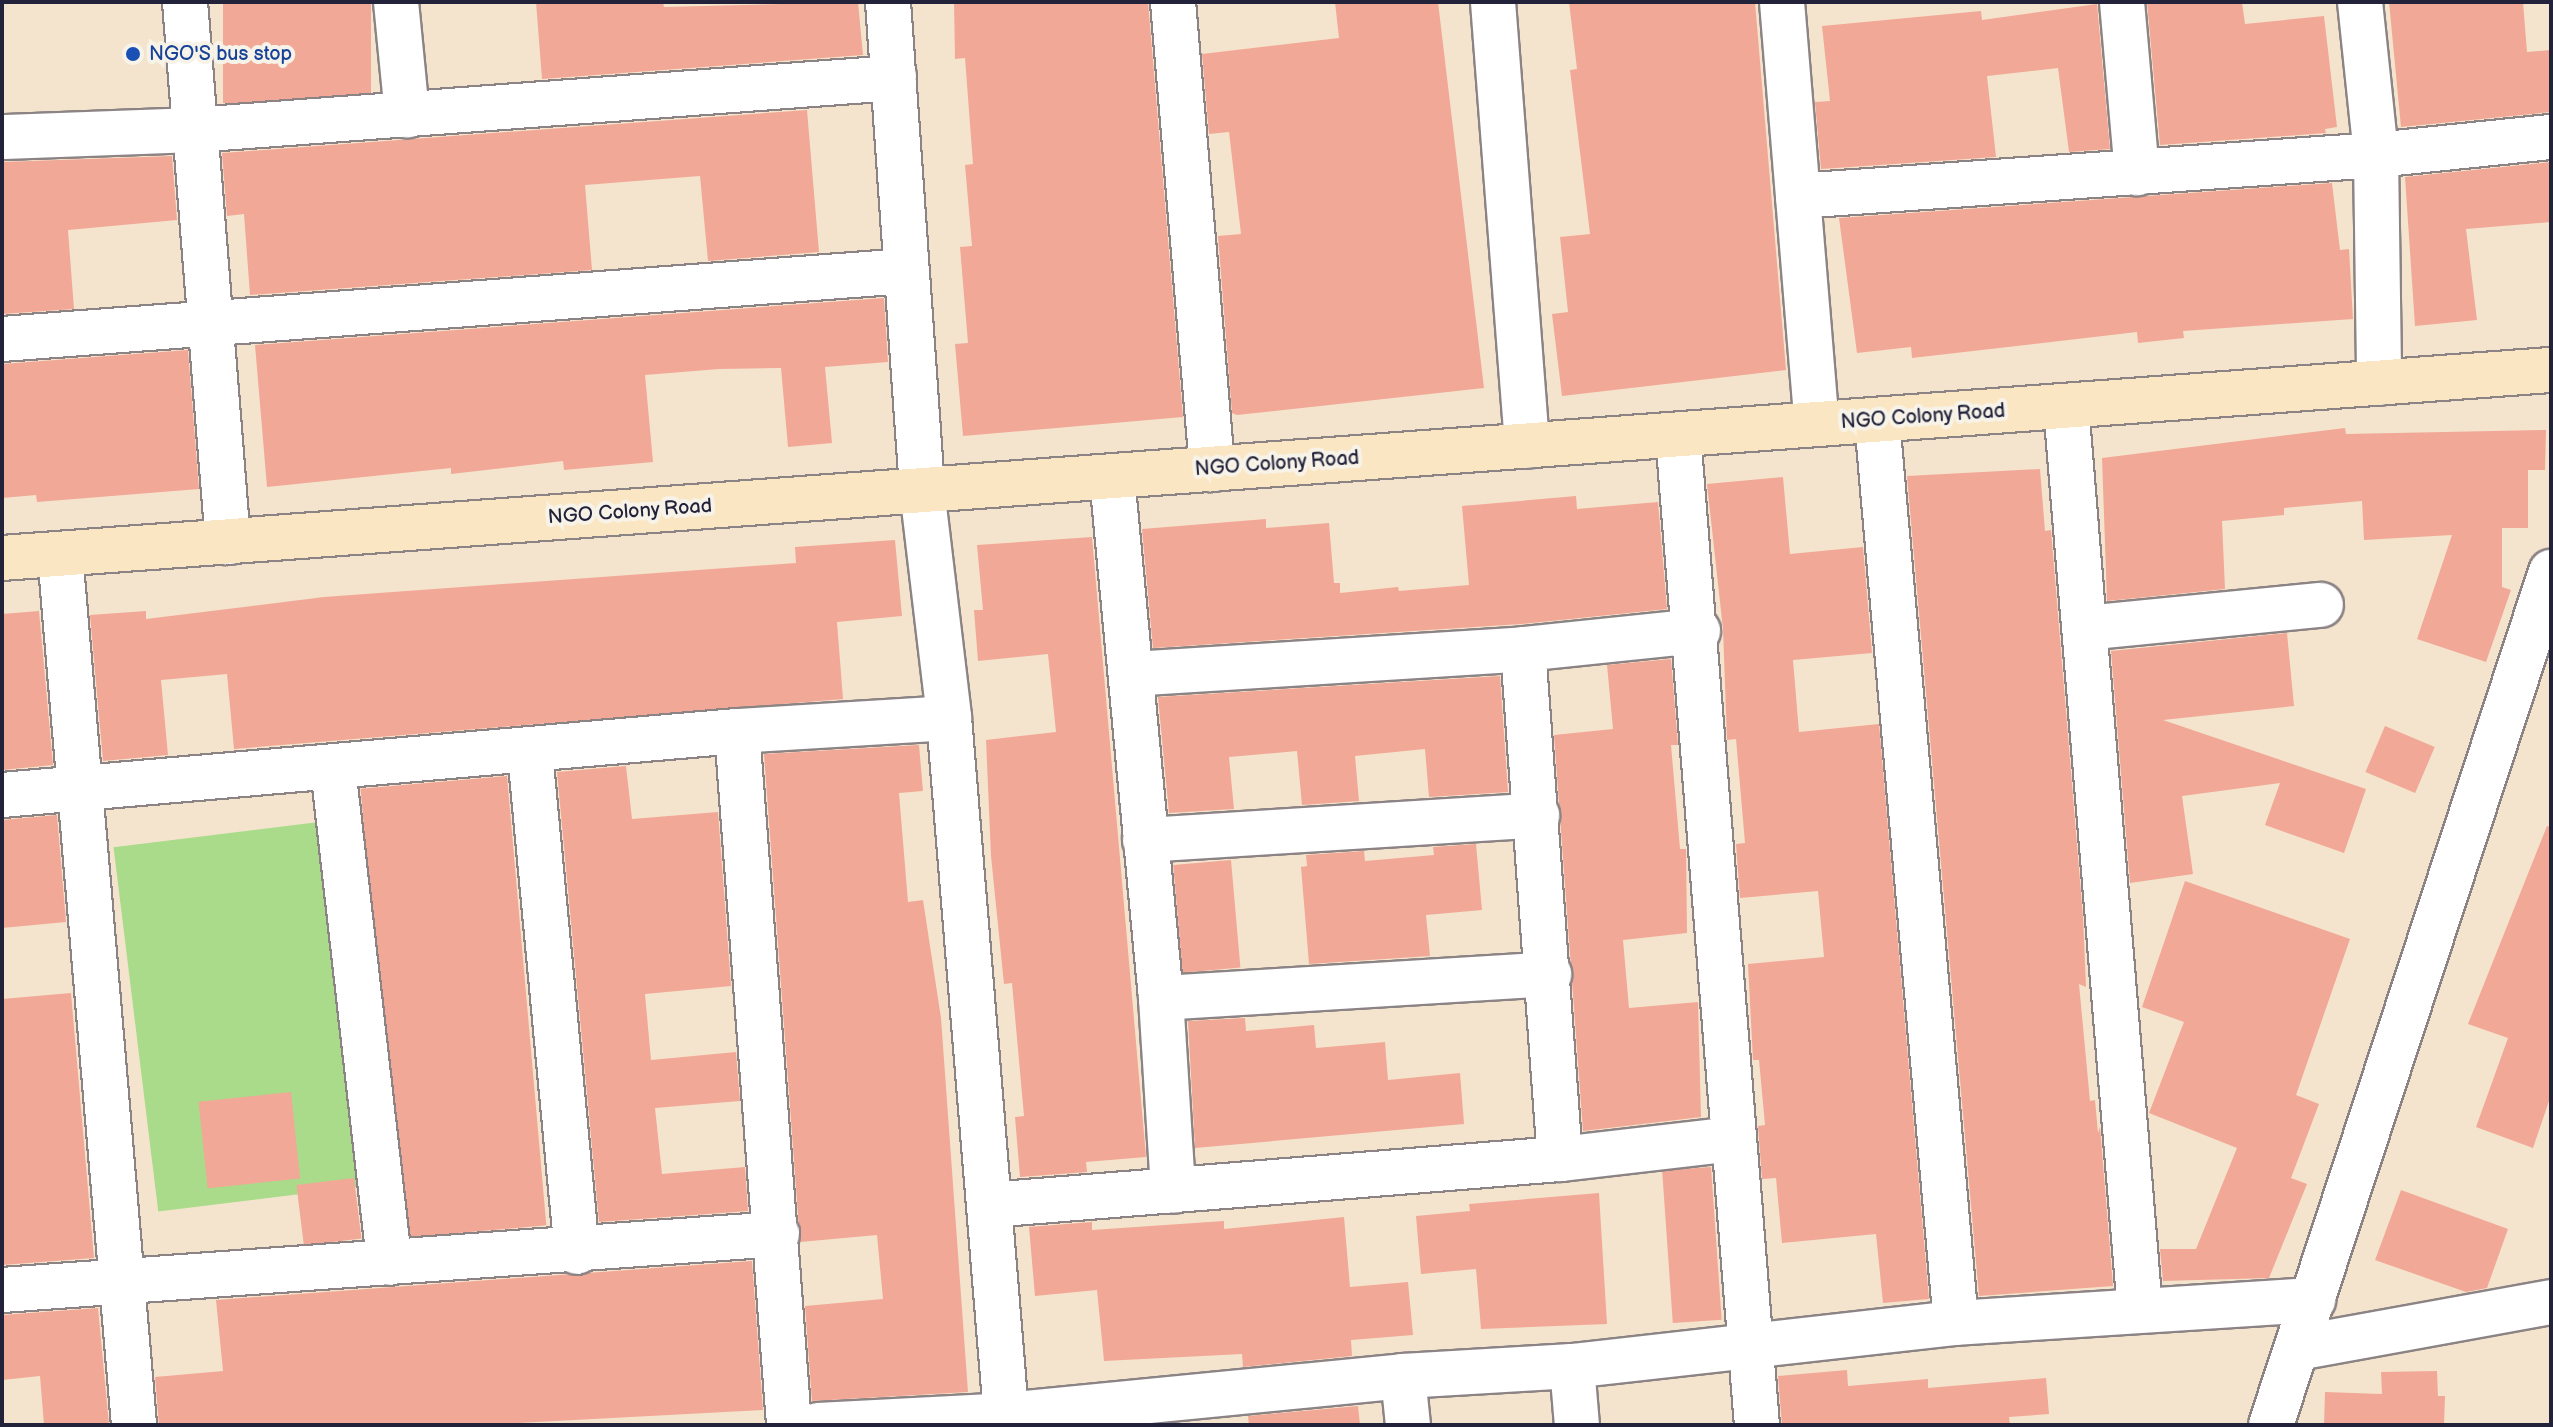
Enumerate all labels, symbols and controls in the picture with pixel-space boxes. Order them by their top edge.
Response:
place label: NGO'S bus stop [149,42,292,66]
marker: NGO'S bus stop [124,45,142,63]
street label: NGO Colony Road [1839,399,2007,435]
street label: NGO Colony Road [1193,446,1361,482]
street label: NGO Colony Road [546,494,714,530]

